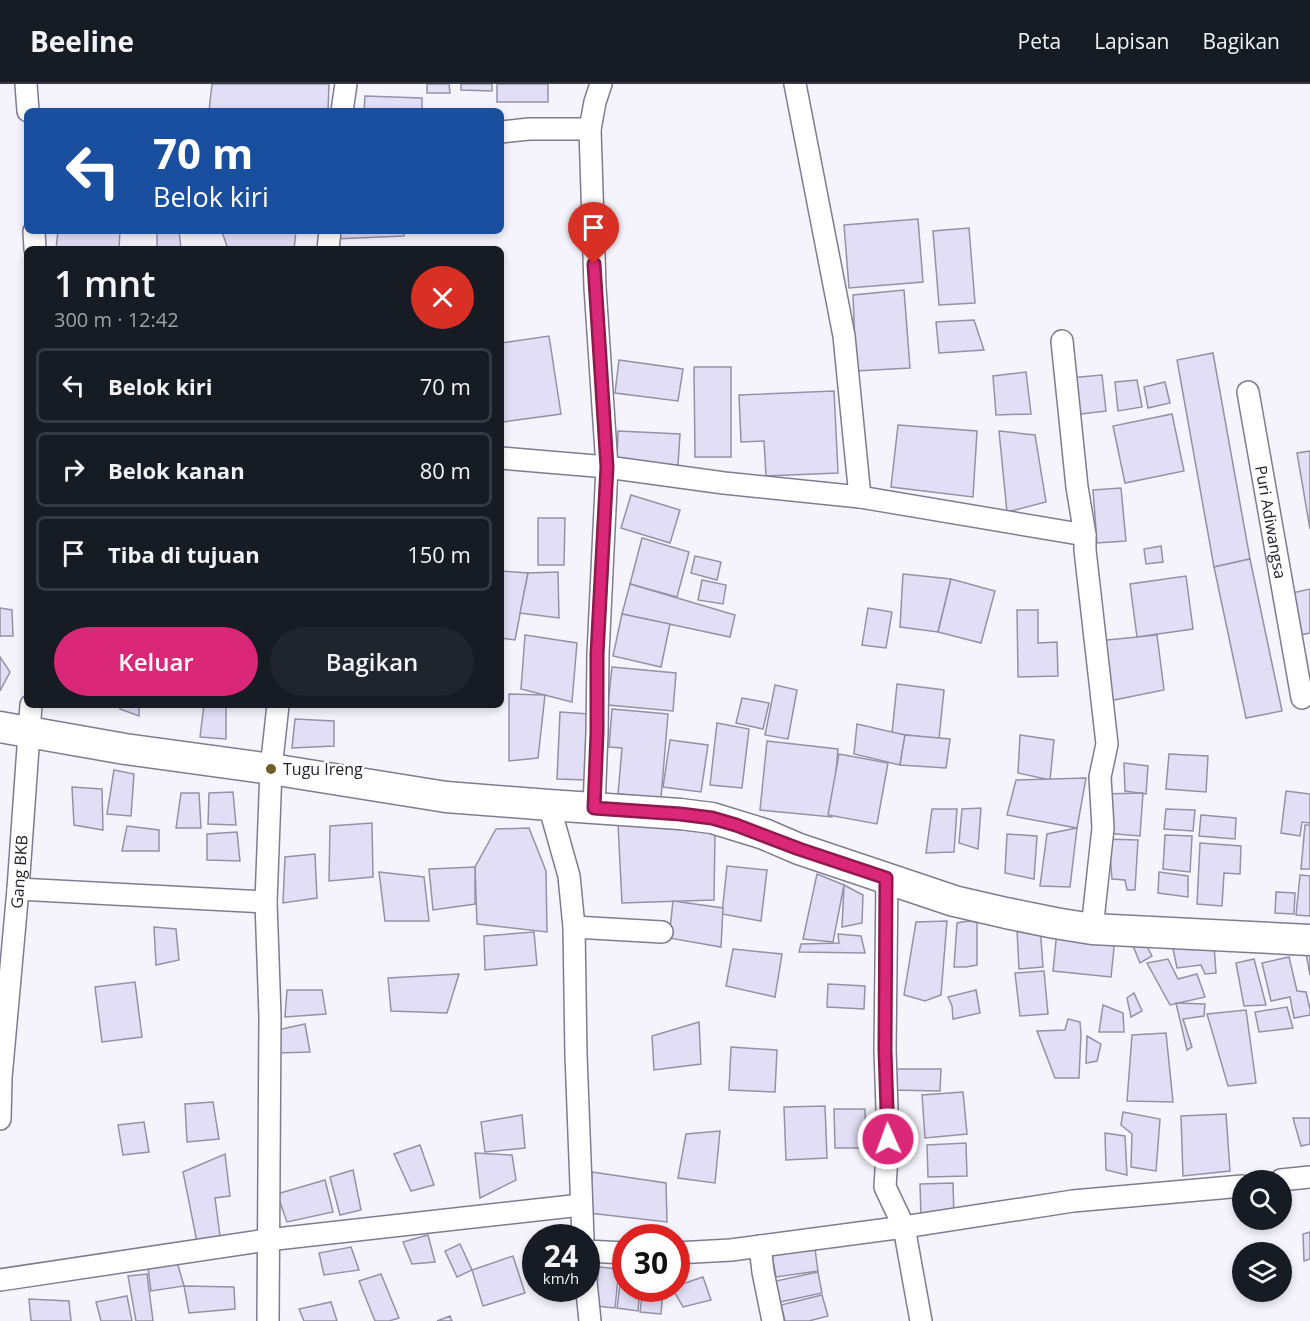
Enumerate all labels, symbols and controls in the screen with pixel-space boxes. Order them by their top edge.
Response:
text: Beeline [30,22,134,60]
text: Peta [1018,27,1061,55]
text: Lapisan [1094,27,1169,55]
text: Bagikan [1202,27,1280,55]
text: 70 m [153,124,253,181]
icon: left [54,132,132,210]
text: Belok kiri [153,178,269,215]
pin [568,202,619,264]
icon: arrive [577,211,610,244]
text: 1 mnt [54,259,155,308]
button: close [411,266,474,329]
text: 300 m · 12:42 [54,306,179,333]
icon: left [57,369,90,402]
text: Belok kiri [108,371,213,401]
text: 70 m [420,371,471,401]
icon: right [57,453,90,486]
text: Belok kanan [108,455,245,485]
text: 80 m [420,455,471,485]
street label: Puri Adiwangsa [1250,464,1292,580]
icon: arrive [57,537,90,570]
text: Tiba di tujuan [108,539,260,569]
text: 150 m [407,539,471,569]
button: Keluar [54,627,258,696]
button: Bagikan [270,627,474,696]
place label: Tugu Ireng [283,758,363,780]
marker: Tugu Ireng [264,762,278,776]
street label: Gang BKB [5,834,33,910]
position arrow [856,1107,920,1171]
map controls [1232,1170,1292,1302]
button: search [1232,1170,1292,1230]
speed limit sign: 30 [612,1224,690,1302]
text: 24 [544,1235,578,1276]
button: layers [1232,1242,1292,1302]
text: km/h [543,1268,579,1288]

